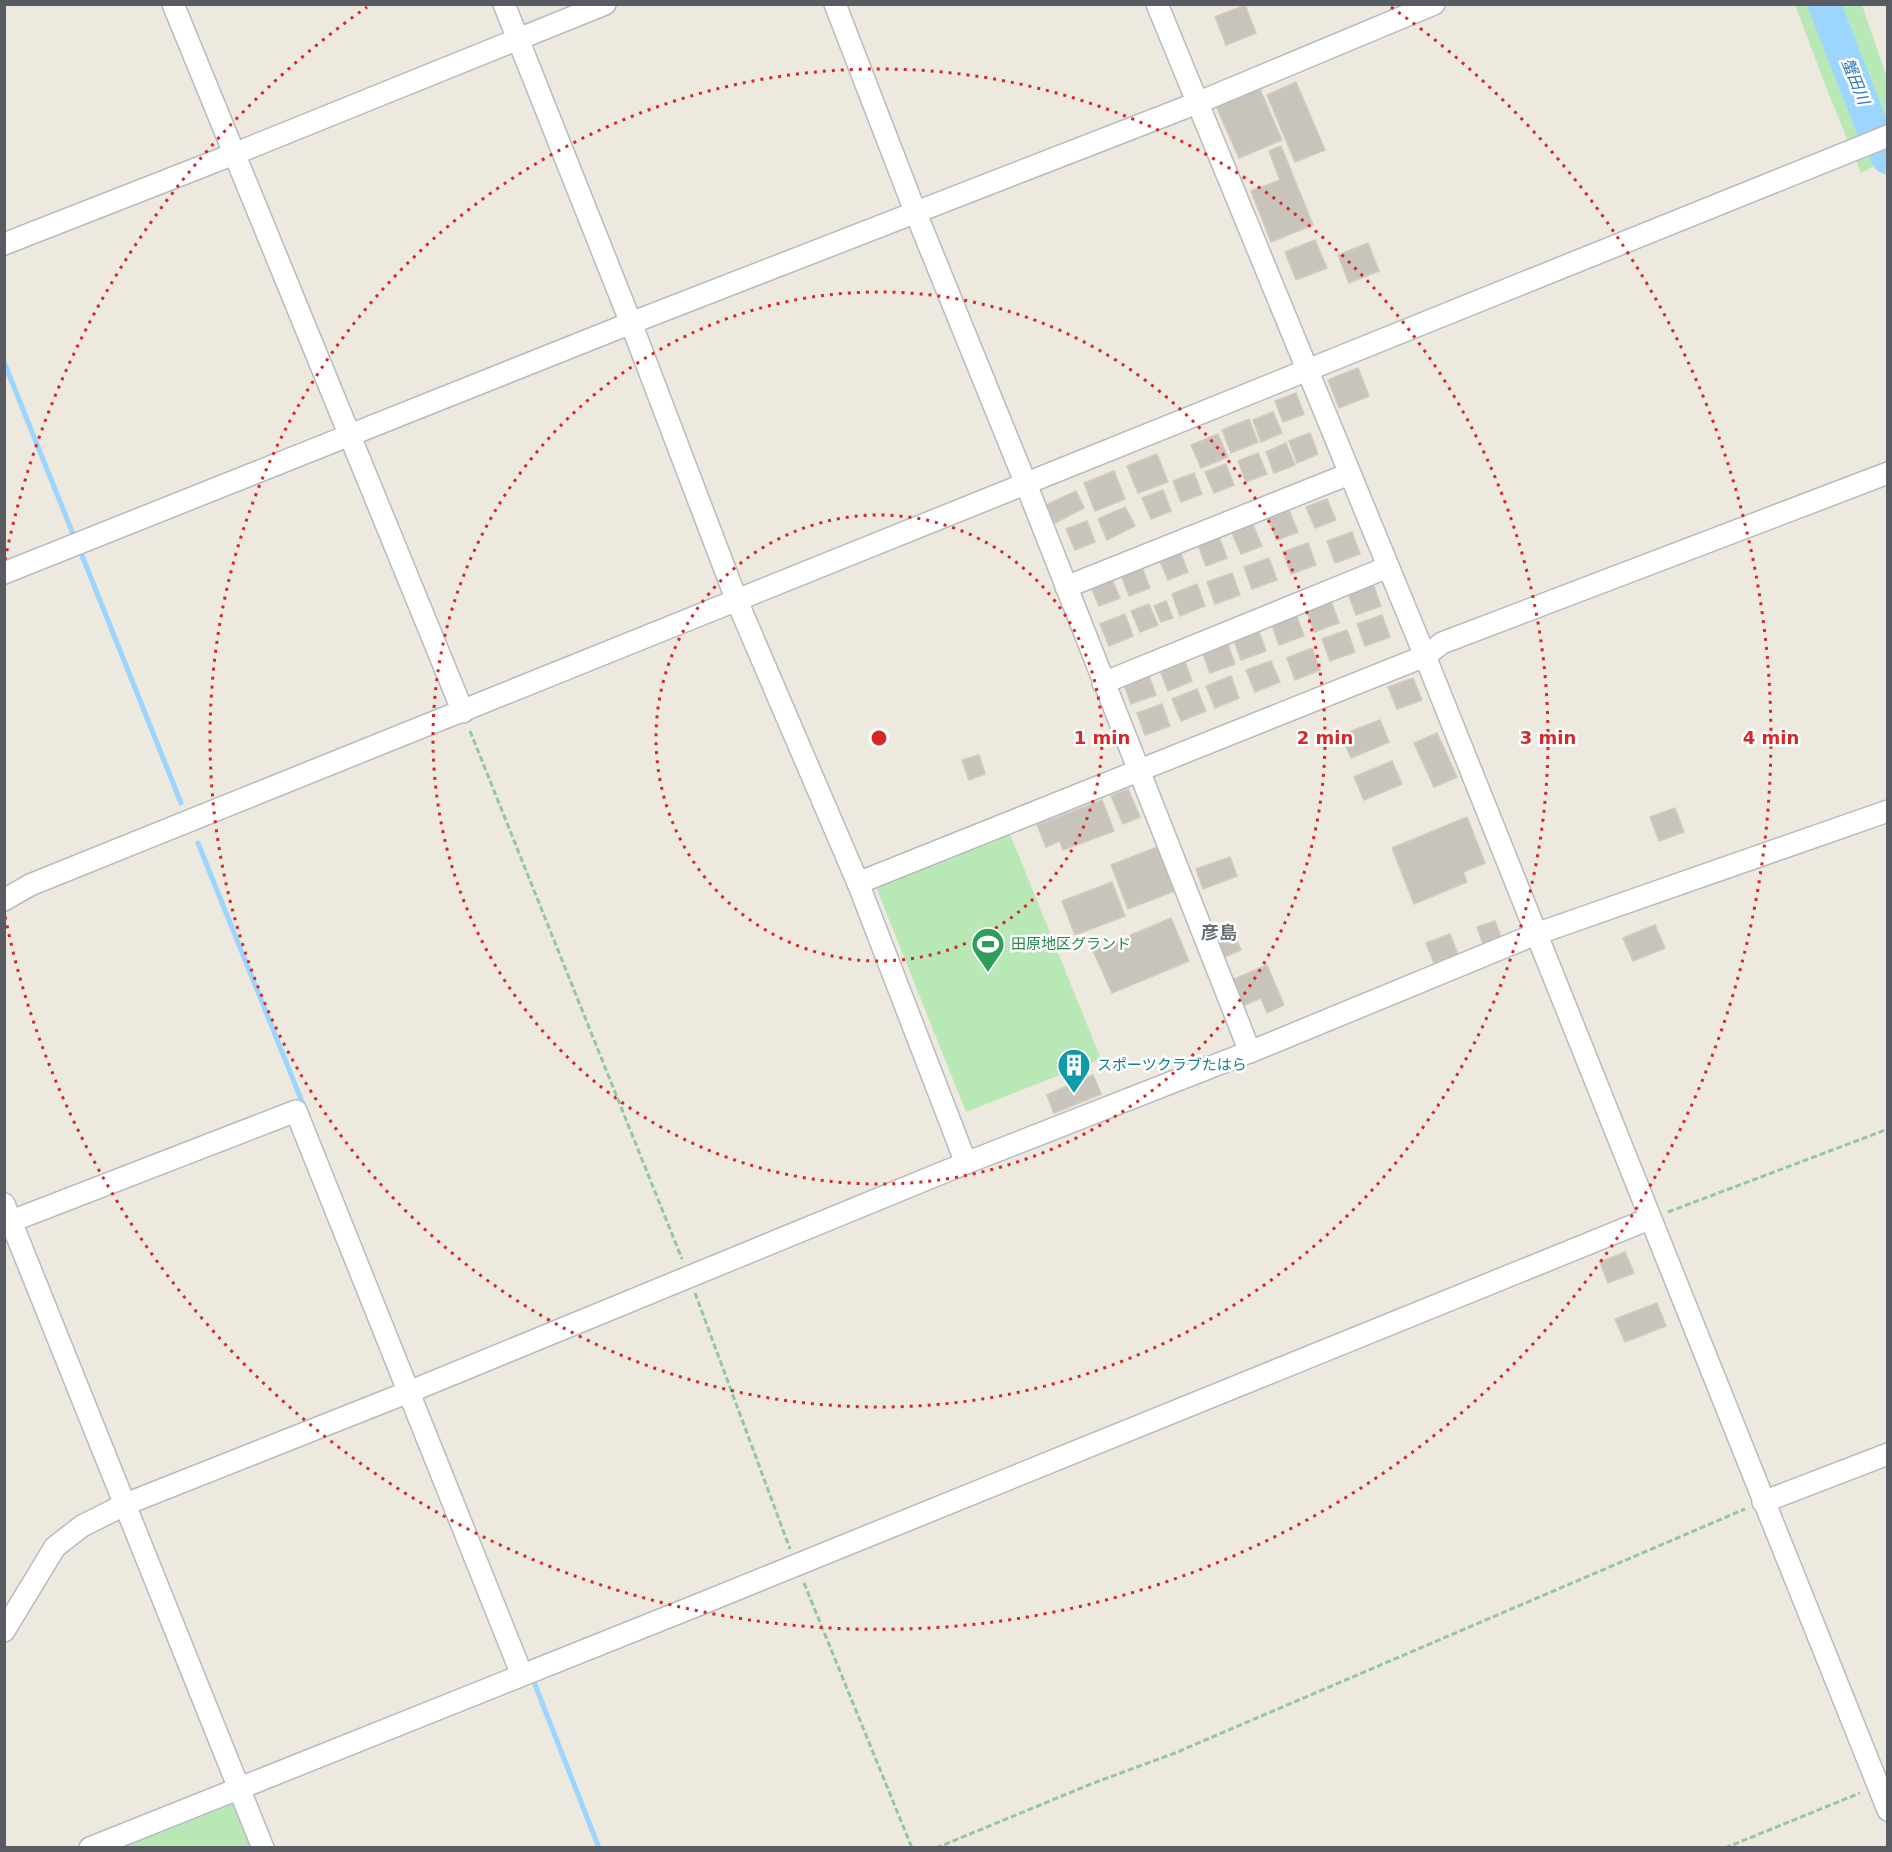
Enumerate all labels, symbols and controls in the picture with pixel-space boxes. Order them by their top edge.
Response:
water label: 蟹田川 [1838,55,1874,109]
text: 1 min [1074,727,1130,748]
text: 2 min [1297,727,1353,748]
text: 3 min [1520,727,1576,748]
text: 4 min [1743,727,1799,748]
centre of rings [869,728,889,748]
district label: 彦島 [1201,922,1237,943]
sports icon: 田原地区グランド [970,926,1006,973]
place label: 田原地区グランド [1011,935,1131,953]
building icon: スポーツクラブたはら [1056,1047,1092,1094]
place label: スポーツクラブたはら [1097,1056,1247,1074]

